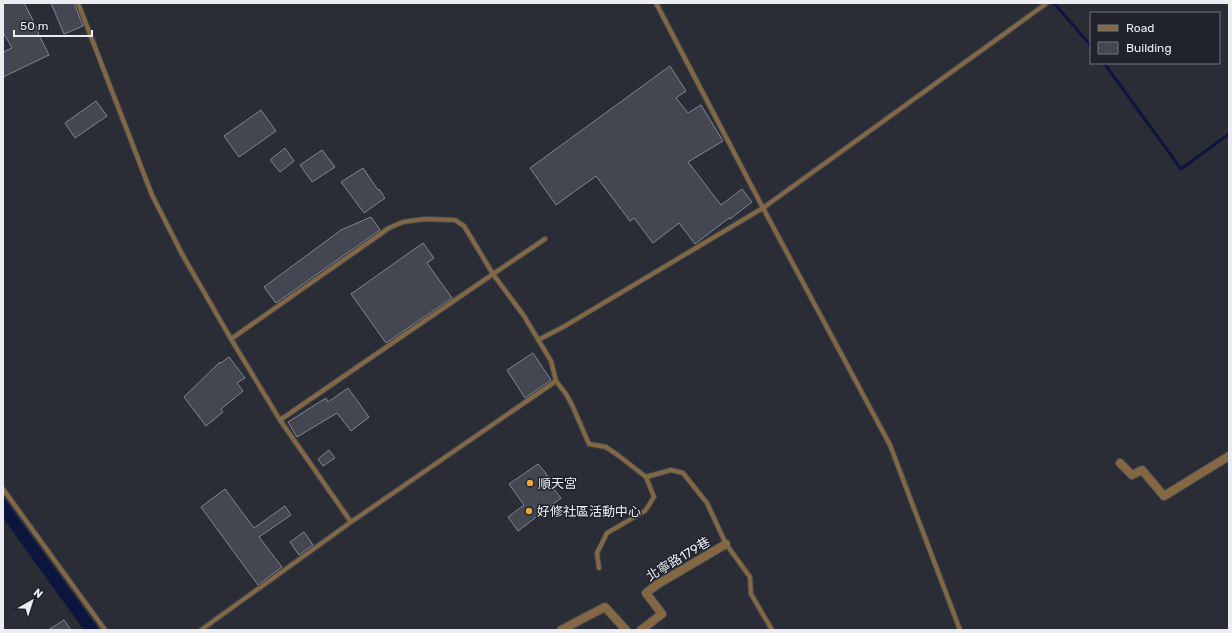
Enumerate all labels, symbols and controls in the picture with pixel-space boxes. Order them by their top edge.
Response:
scale bar [14,12,92,38]
legend [1090,12,1220,64]
text: 50 m [20,19,48,33]
text: Road [1126,21,1154,35]
text: Building [1126,41,1172,55]
place label: 順天宮 [538,476,577,491]
marker: 順天宮 [525,478,535,488]
place label: 好修社區活動中心 [537,504,641,519]
marker: 好修社區活動中心 [524,506,534,516]
street label: 北寧路179巷 [643,534,713,584]
north arrow [12,581,52,621]
text: N [31,586,45,601]

